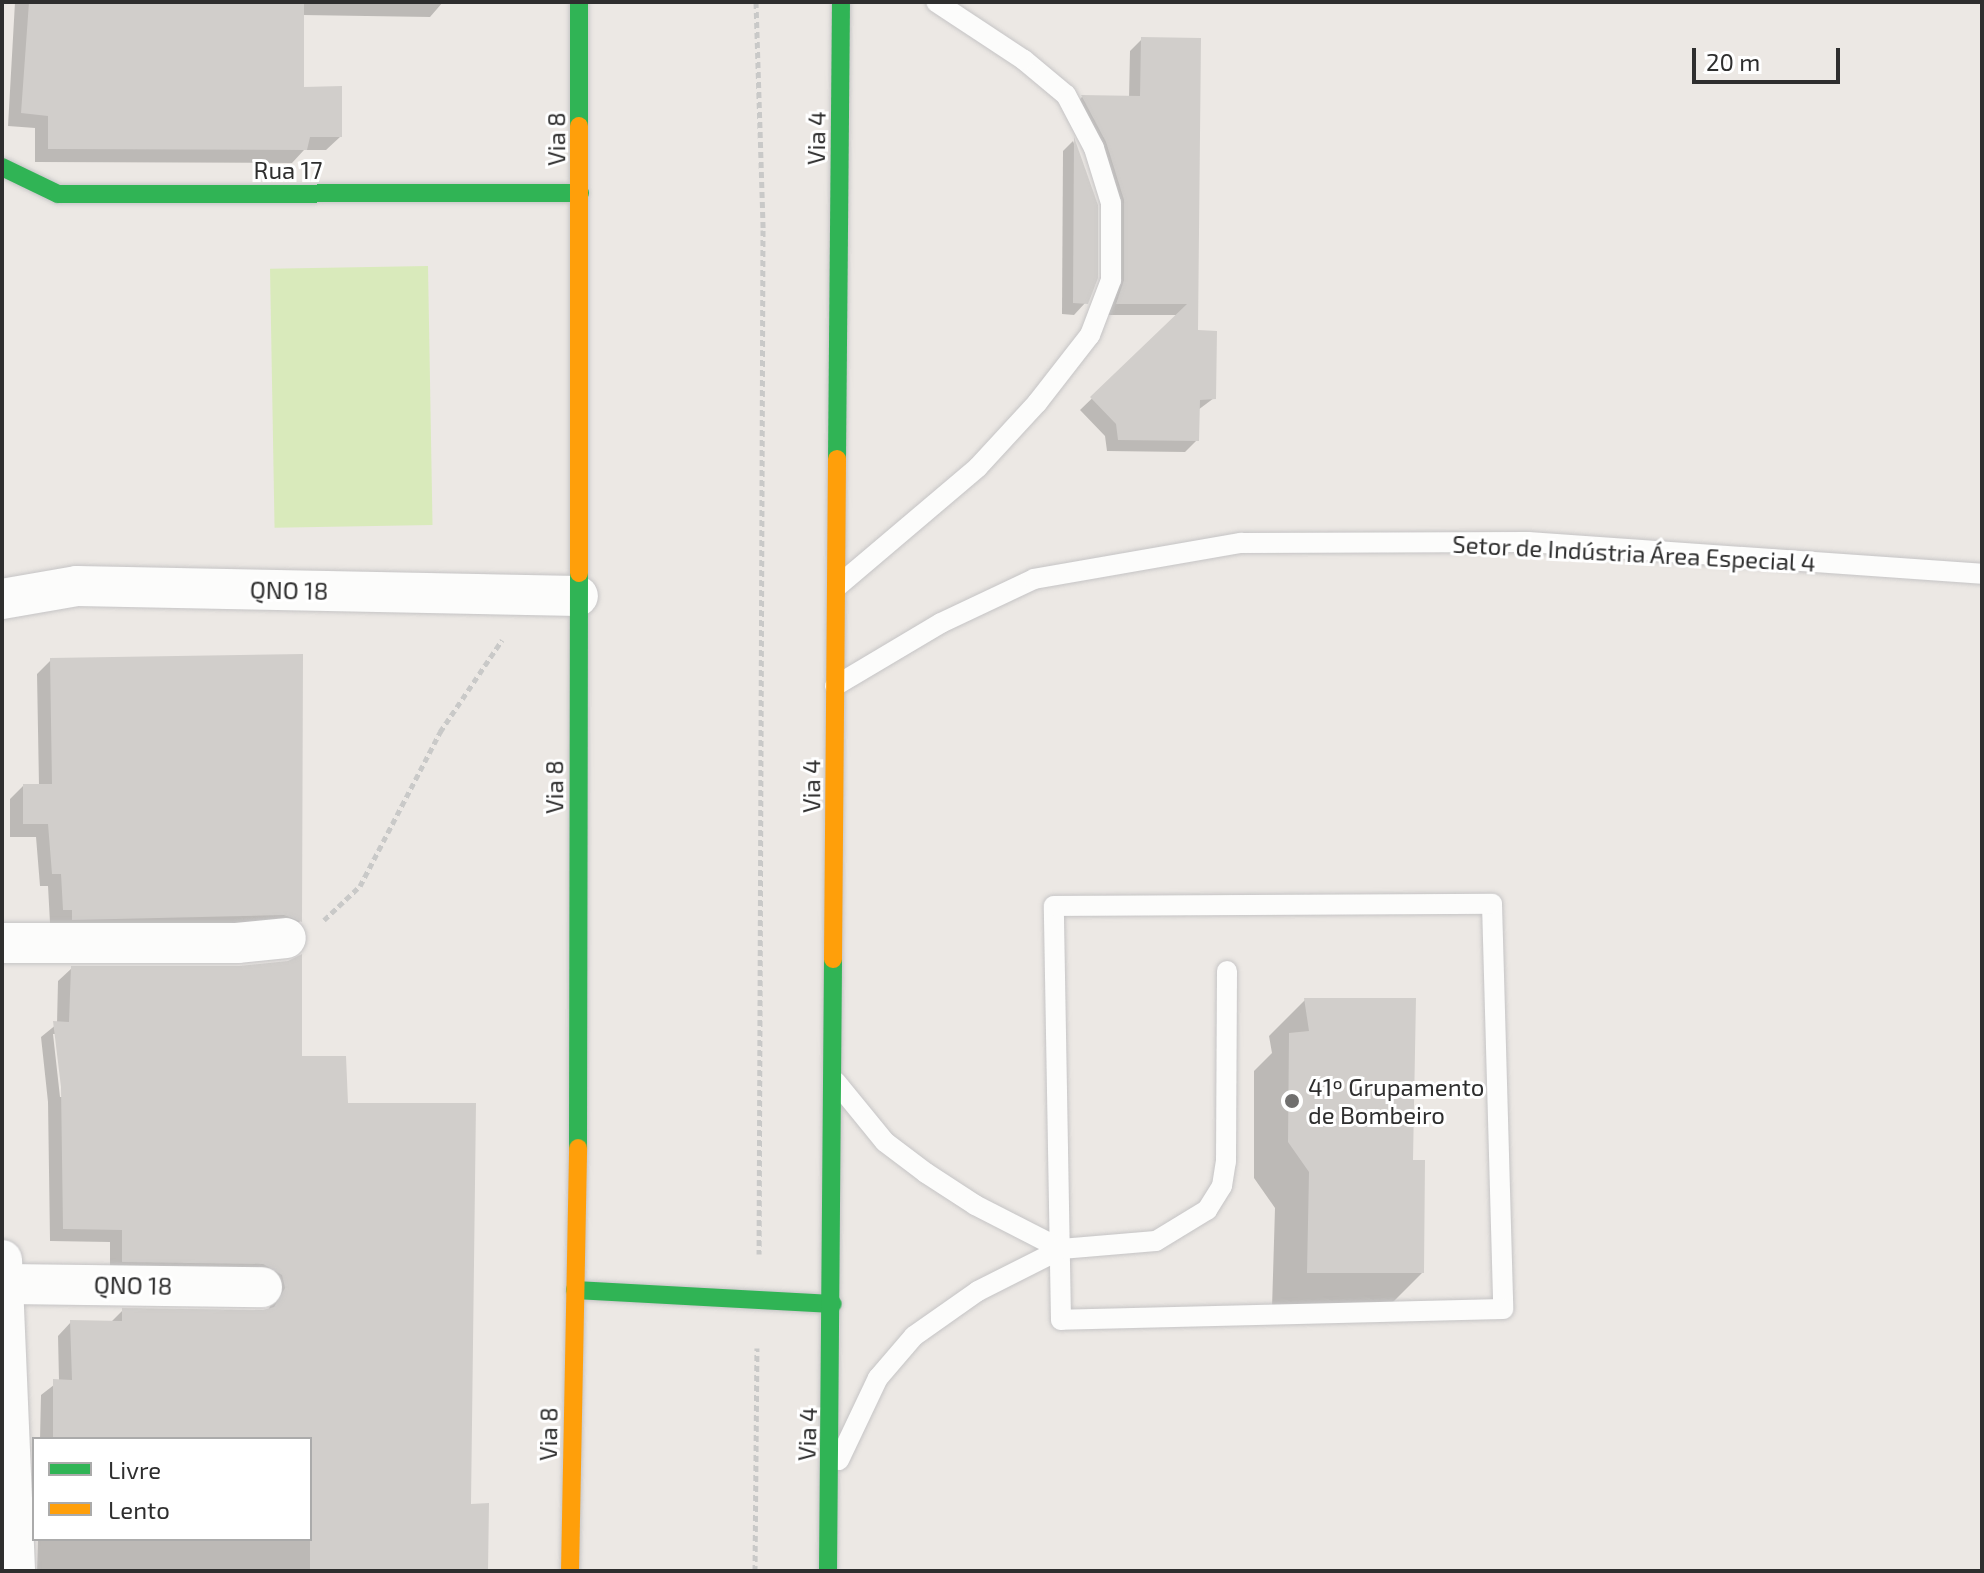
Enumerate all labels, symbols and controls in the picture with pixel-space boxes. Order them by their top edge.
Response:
scale bar [1696,32,1844,82]
text: 20 m [1706,47,1760,76]
street label: Via 4 [801,111,831,165]
street label: Via 8 [542,112,570,166]
street label: Rua 17 [254,156,322,184]
street label: Setor de Indústria Área Especial 4 [1451,529,1817,577]
street label: QNO 18 [250,575,328,605]
street label: Via 4 [797,759,825,813]
street label: Via 8 [540,760,568,814]
place label: 41º Grupamento de Bombeiro [1308,1073,1484,1129]
marker: 41º Grupamento de Bombeiro [1283,1092,1301,1110]
street label: QNO 18 [94,1270,172,1300]
street label: Via 8 [533,1407,563,1461]
street label: Via 4 [792,1407,822,1461]
legend [32,1437,312,1541]
text: Livre [108,1455,161,1484]
text: Lento [108,1495,170,1524]

